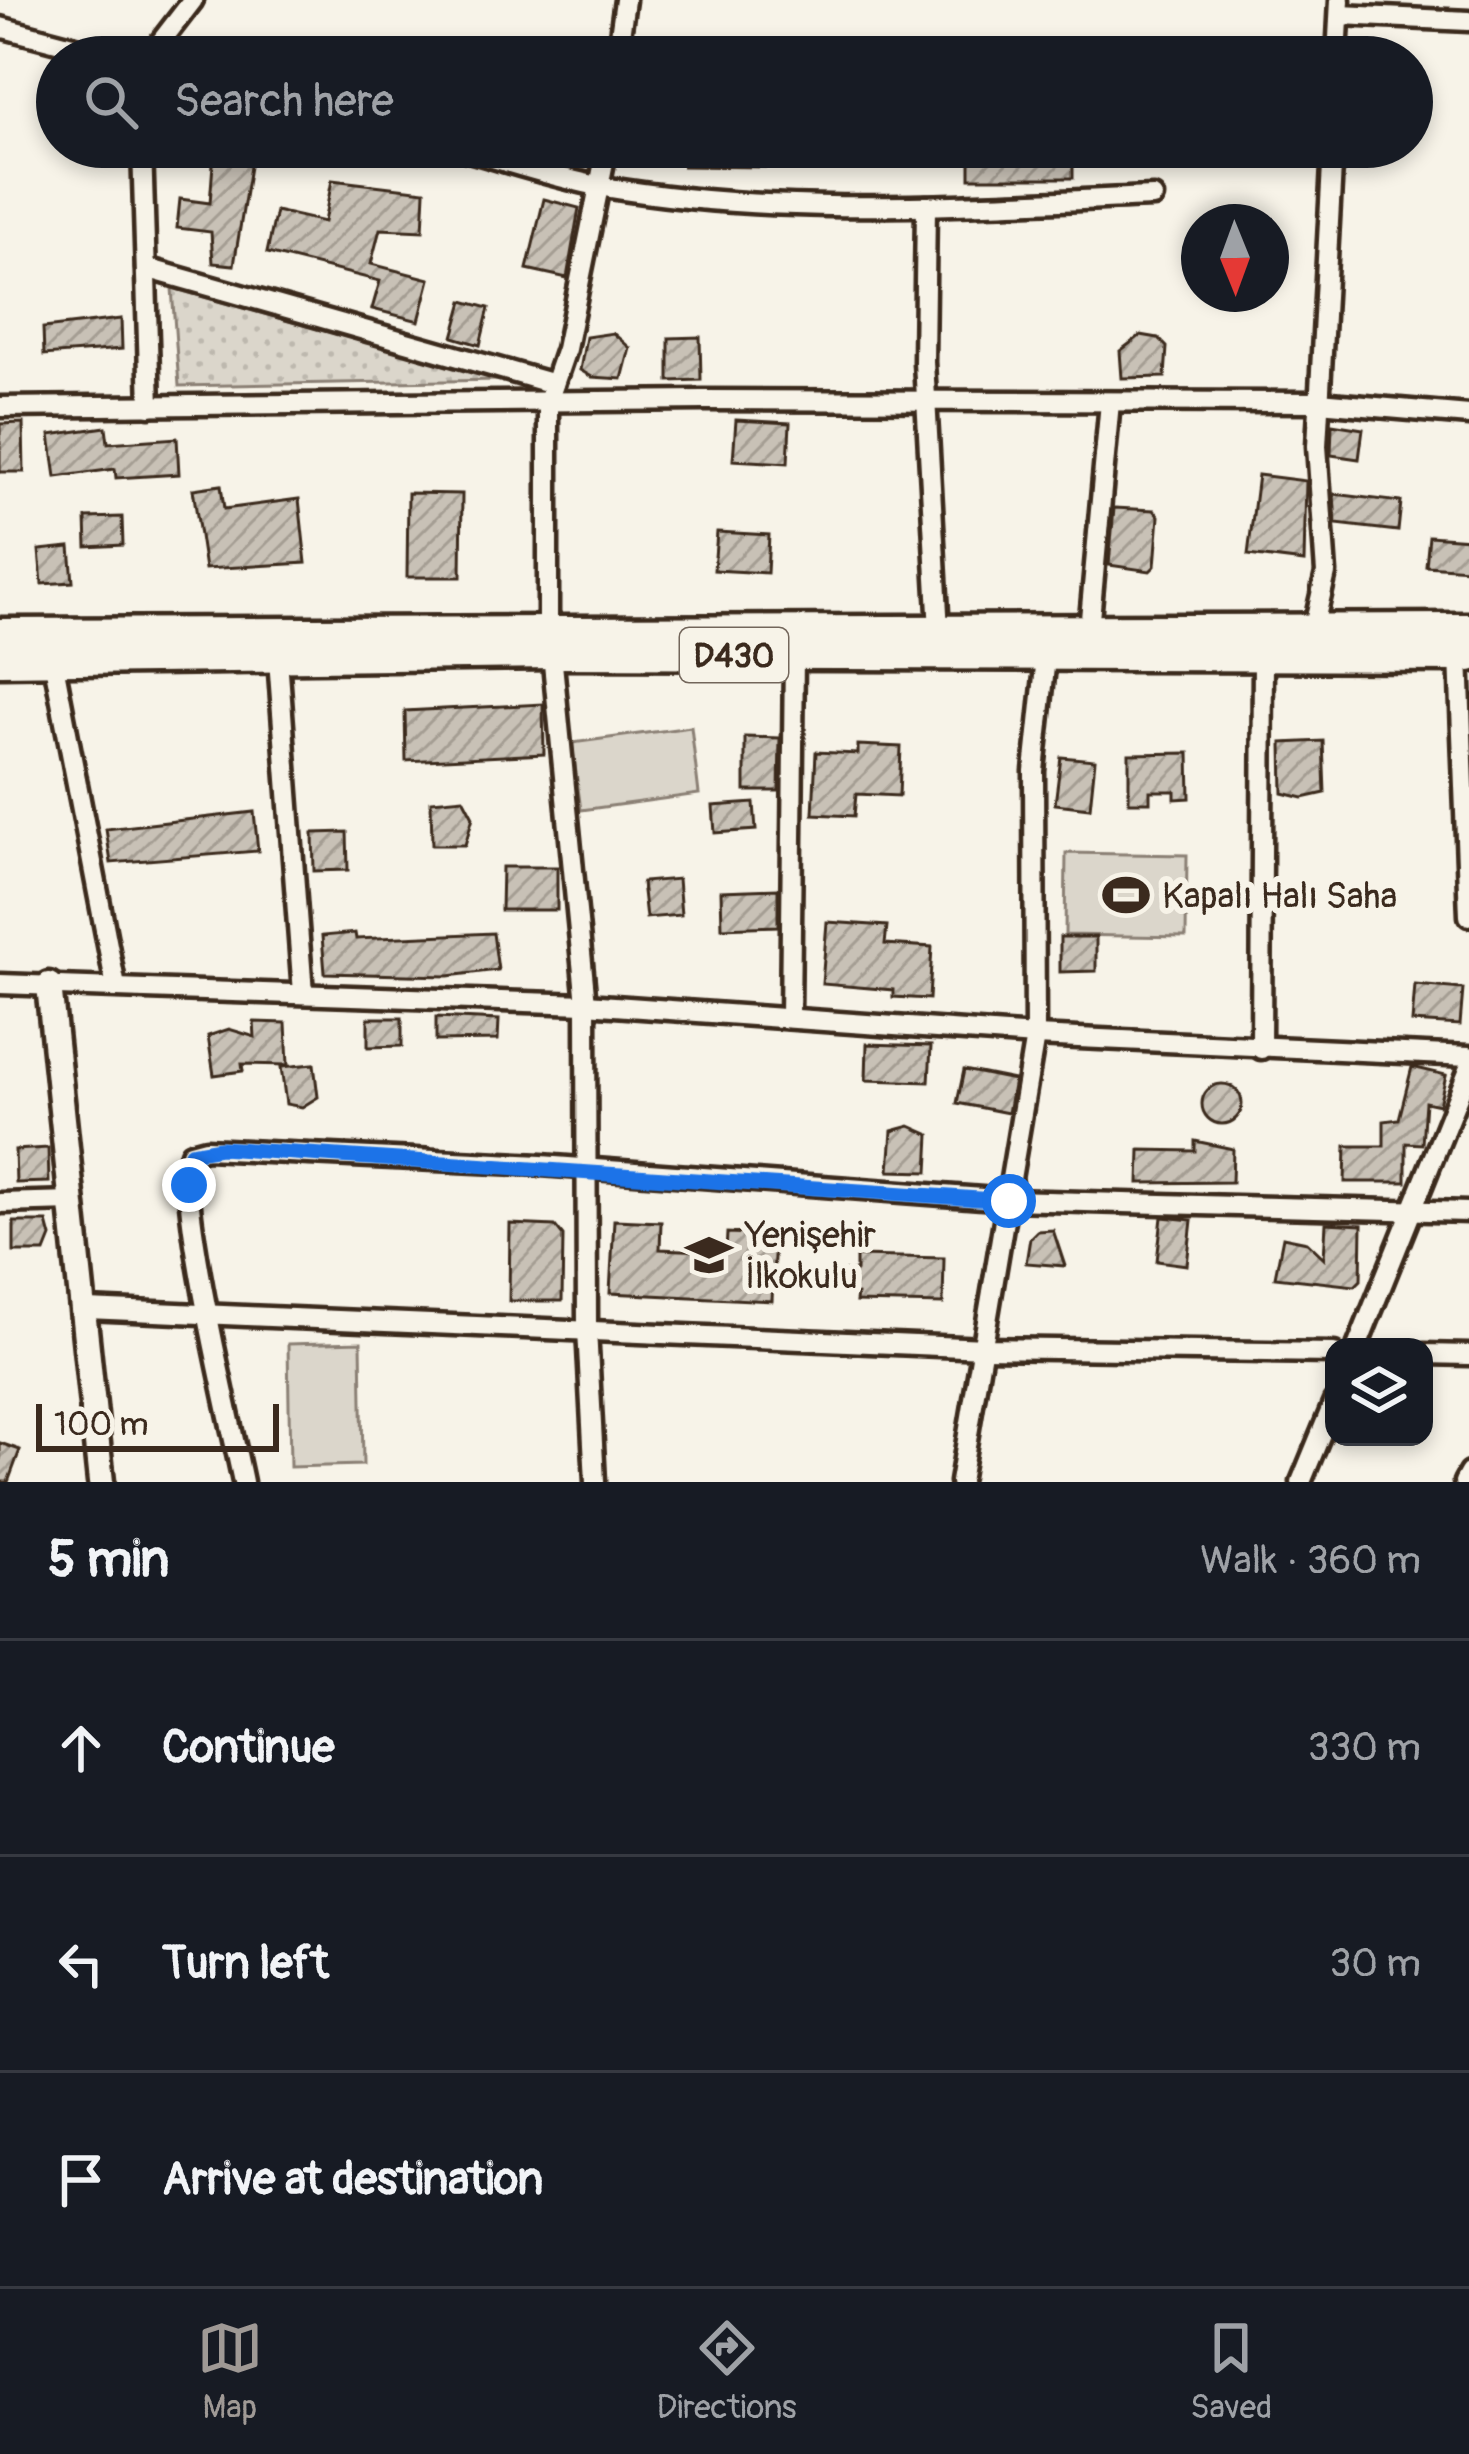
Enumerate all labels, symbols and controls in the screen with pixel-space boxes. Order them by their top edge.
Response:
search box [36,36,1433,168]
icon: search [78,69,144,135]
text: Search here [174,74,394,130]
north arrow [1181,204,1289,312]
road number: D430 [680,628,788,682]
sports icon: Kapalı Halı Saha [1101,870,1151,920]
place label: Kapalı Halı Saha [1162,874,1397,919]
route end [162,1158,216,1212]
route start [982,1174,1036,1228]
place label: Yenişehir İlkokulu [744,1213,876,1299]
school or university icon: Yenişehir İlkokulu [684,1230,734,1280]
map controls [1325,1338,1433,1446]
button: layers [1325,1338,1433,1446]
scale bar [36,1398,279,1451]
text: 100 m [54,1404,148,1445]
text: 5 min [48,1528,169,1592]
text: Walk · 360 m [1200,1536,1421,1585]
icon: ahead [48,1715,114,1781]
text: Continue [162,1720,335,1776]
text: 330 m [1308,1723,1421,1772]
icon: left [48,1931,114,1997]
text: Turn left [162,1936,329,1992]
text: 30 m [1330,1939,1421,1988]
icon: arrive [48,2147,114,2213]
text: Arrive at destination [162,2152,543,2208]
tab: Map [197,2315,263,2428]
tab: Directions [657,2315,797,2428]
tab: Saved [1190,2315,1272,2428]

